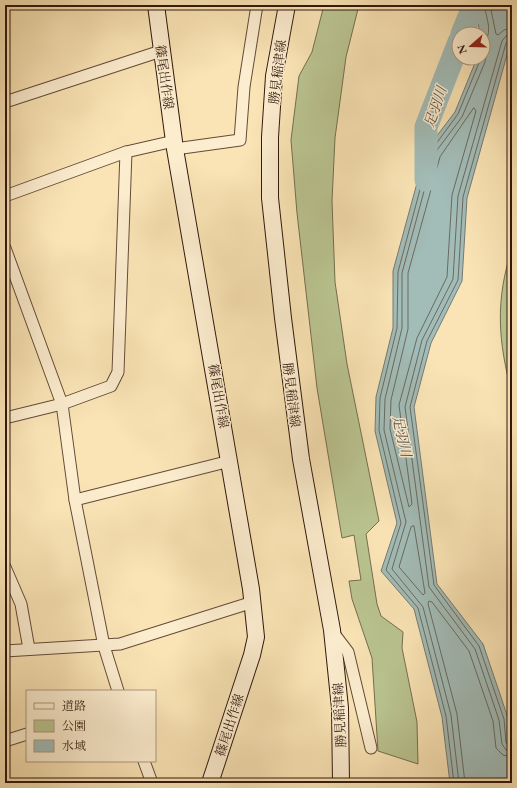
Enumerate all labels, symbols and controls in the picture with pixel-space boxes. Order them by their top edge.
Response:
north arrow [451,26,491,66]
street label: 勝見稲津線 [265,39,290,105]
text: N [453,43,470,56]
street label: 篠尾出作線 [152,44,177,110]
water label: 足羽川 [420,82,451,130]
street label: 勝見稲津線 [279,362,304,428]
street label: 篠尾出作線 [204,363,233,430]
water label: 足羽川 [389,414,416,460]
street label: 勝見稲津線 [329,682,350,748]
legend [26,690,156,762]
street label: 篠尾出作線 [211,692,248,759]
text: 道路 [62,698,86,714]
text: 公園 [62,718,86,734]
text: 水域 [62,738,86,754]

